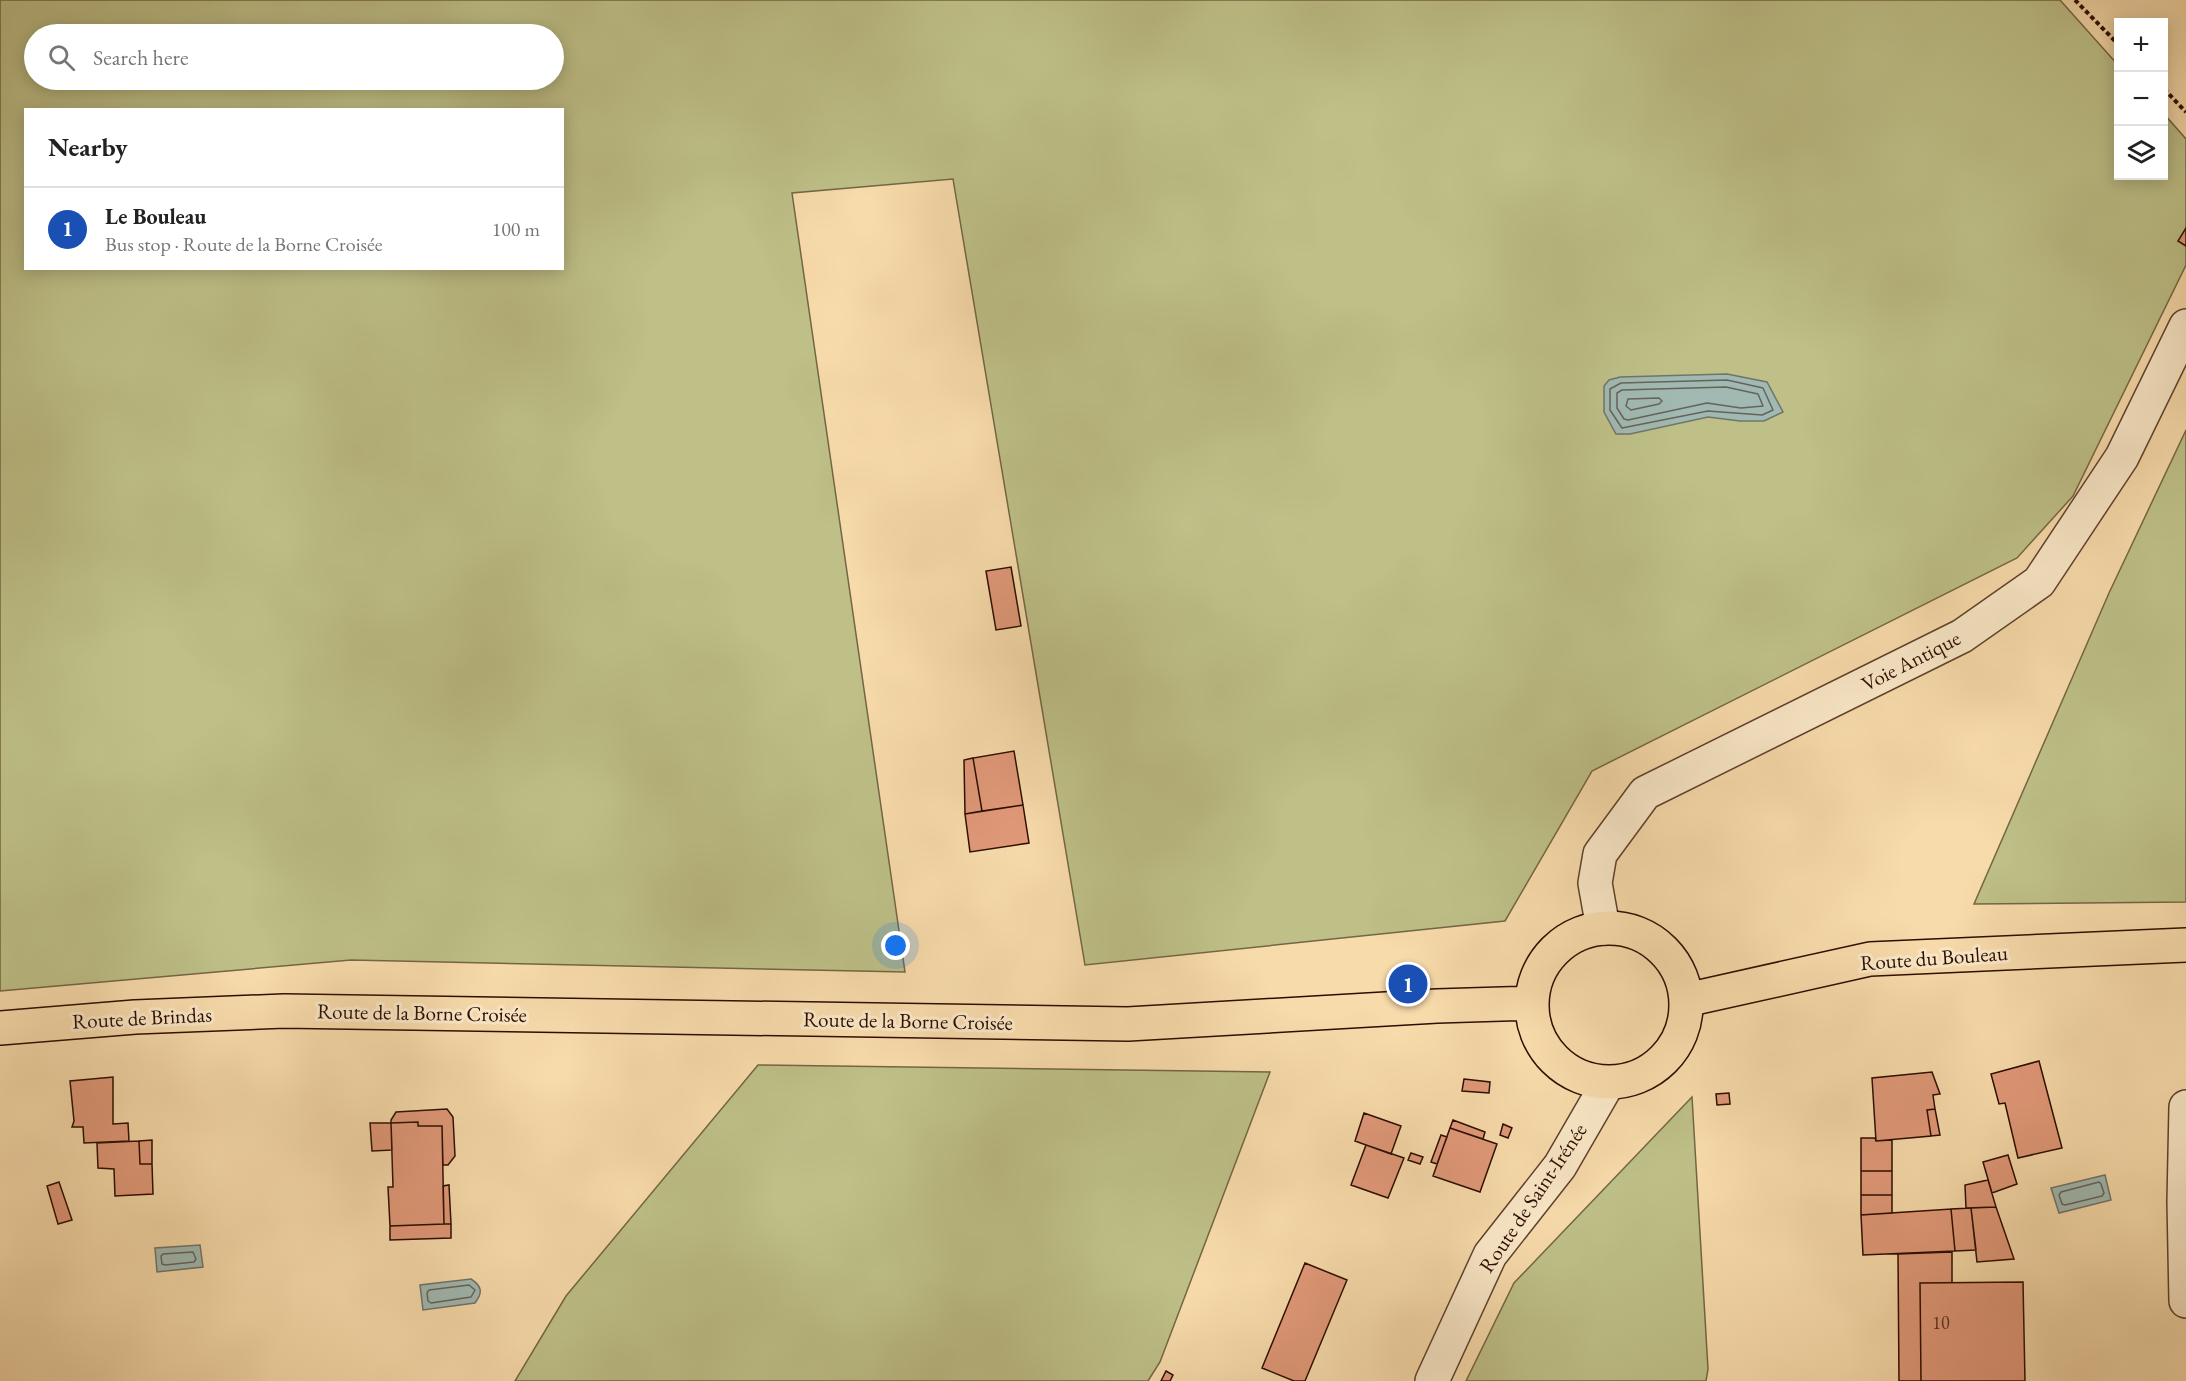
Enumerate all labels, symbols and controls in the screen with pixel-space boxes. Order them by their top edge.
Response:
map controls [2114,18,2168,180]
button: + [2114,18,2168,72]
search box [24,24,564,90]
icon: search [45,41,78,74]
text: Search here [93,43,188,72]
button: − [2114,72,2168,126]
button: layers [2114,126,2168,180]
text: Nearby [48,130,128,164]
text: Le Bouleau [105,202,206,231]
text: 1 [62,216,73,242]
text: 100 m [492,216,540,242]
text: Bus stop · Route de la Borne Croisée [105,231,382,257]
street label: Voie Antique [1857,624,1965,697]
your location [881,931,910,960]
street label: Route du Bouleau [1859,939,2009,976]
pin: 1 [1388,962,1428,1006]
street label: Route de la Borne Croisée [317,997,527,1028]
street label: Route de Brindas [71,1000,213,1035]
street label: Route de la Borne Croisée [803,1005,1013,1036]
street label: Route de Saint-Irénée [1473,1118,1593,1278]
house number: 10 [1932,1311,1950,1334]

